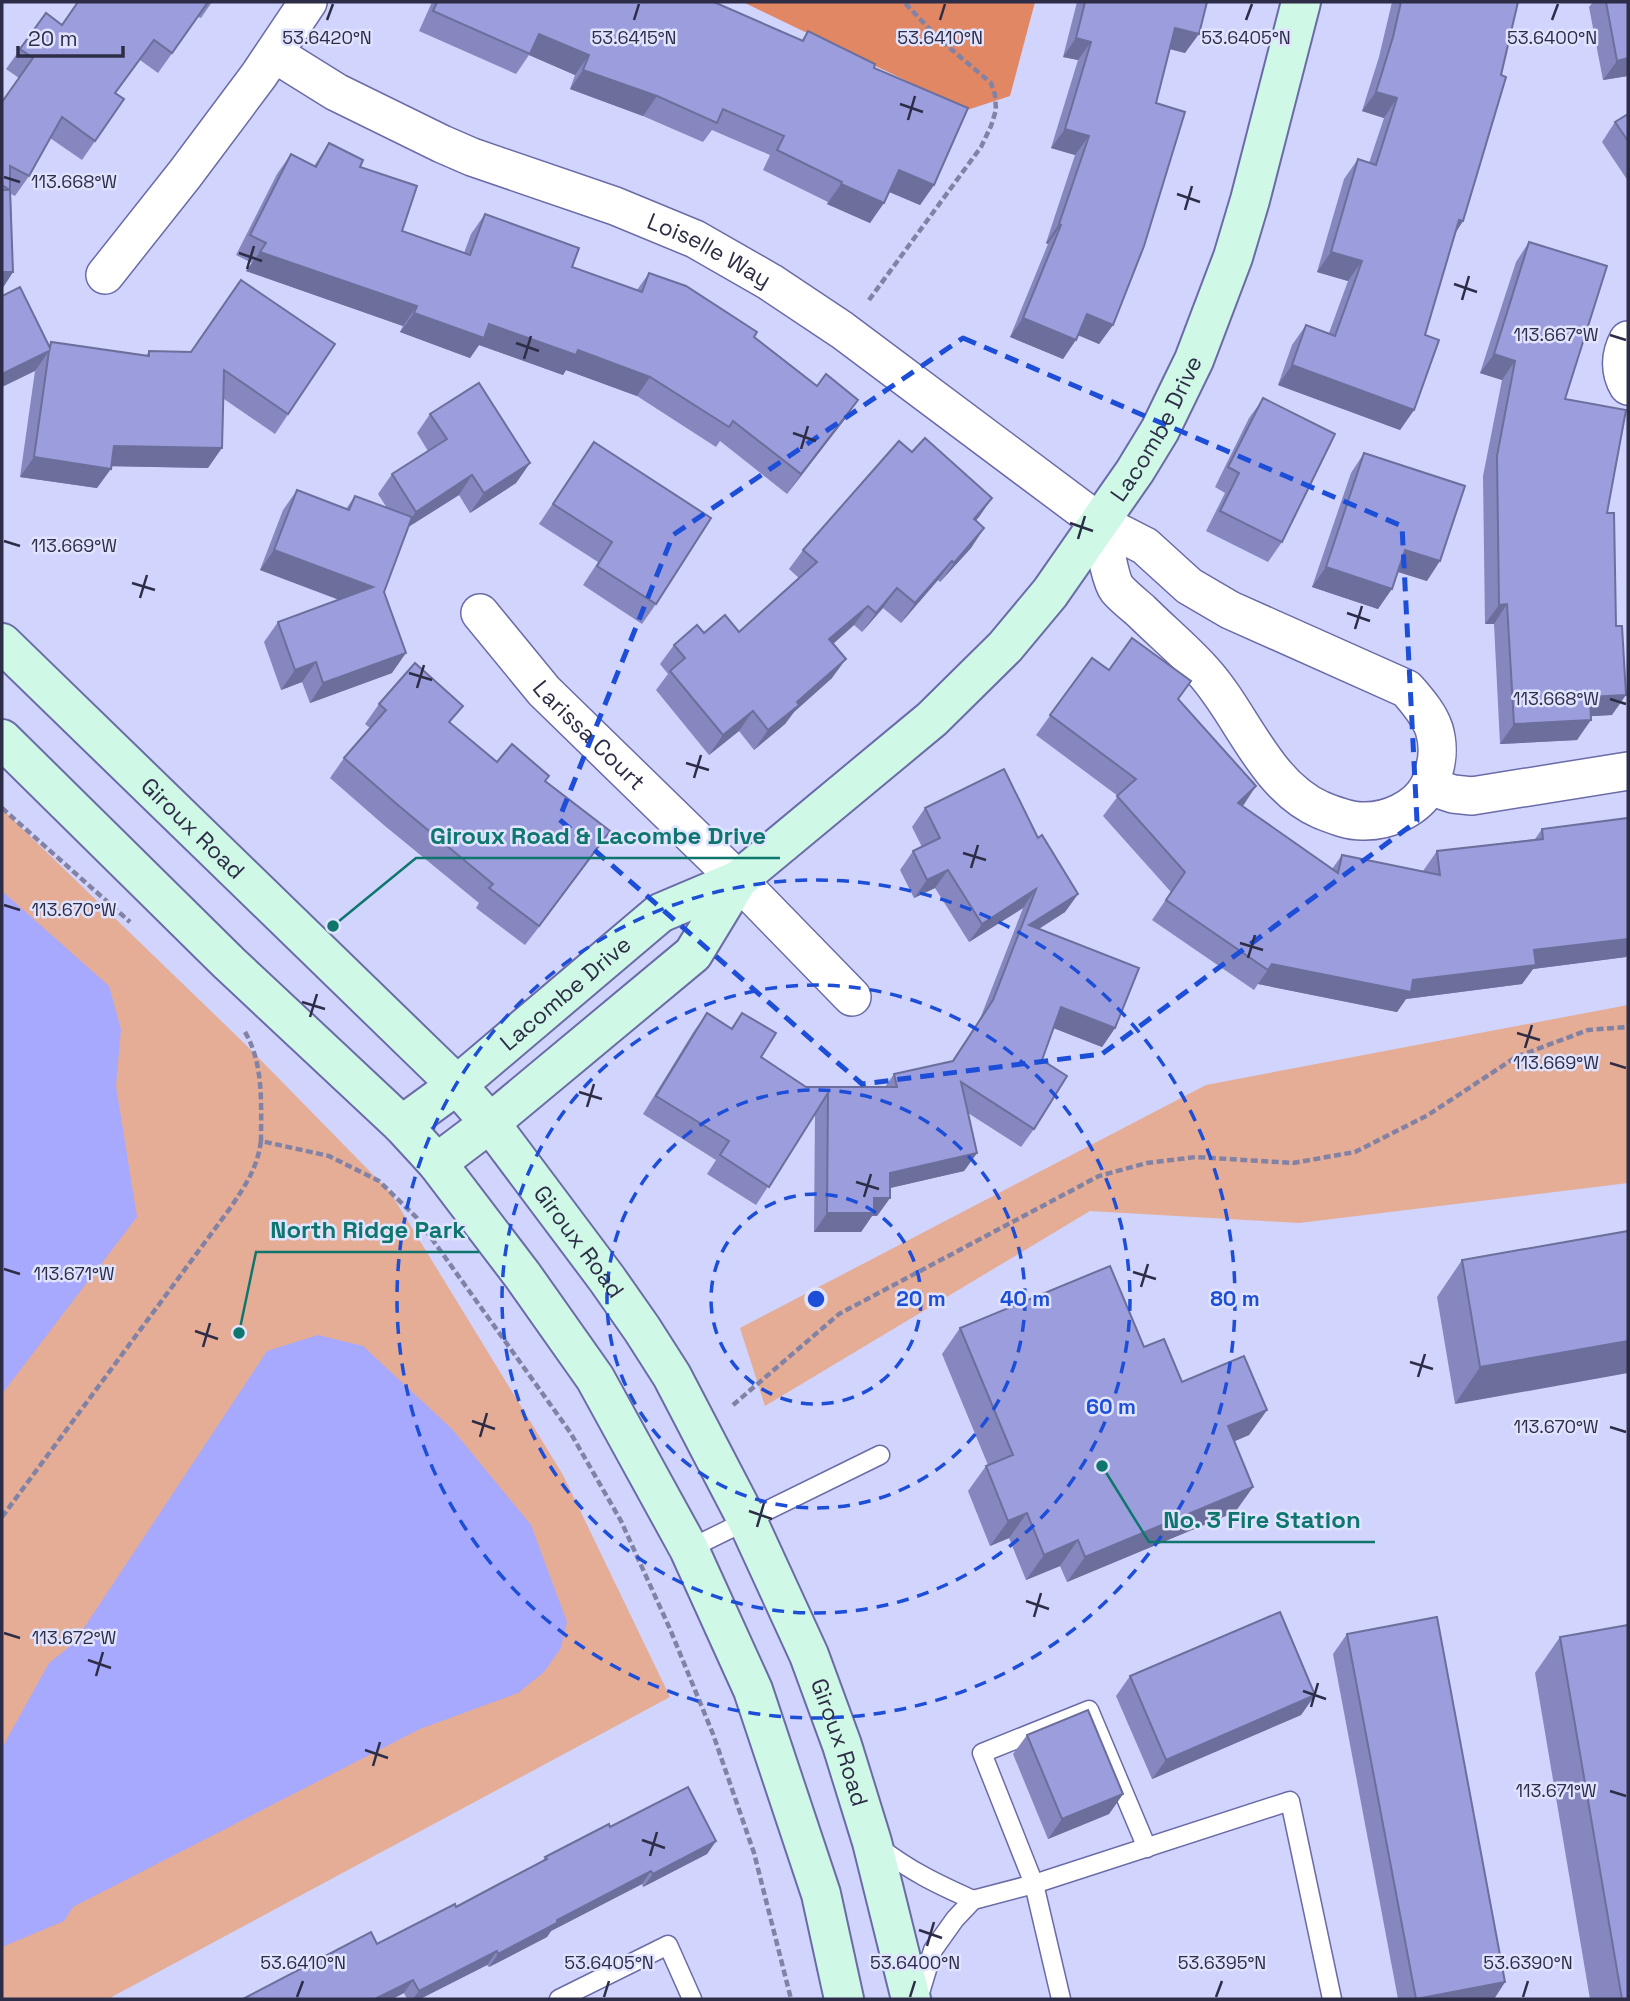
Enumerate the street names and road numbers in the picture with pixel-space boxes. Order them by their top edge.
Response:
street label: Loiselle Way [643,206,777,295]
street label: Lacombe Drive [1103,351,1209,507]
street label: Larissa Court [526,674,652,797]
street label: Giroux Road [134,771,251,886]
street label: Lacombe Drive [494,929,637,1057]
street label: Giroux Road [527,1179,631,1304]
street label: Giroux Road [804,1674,875,1810]

